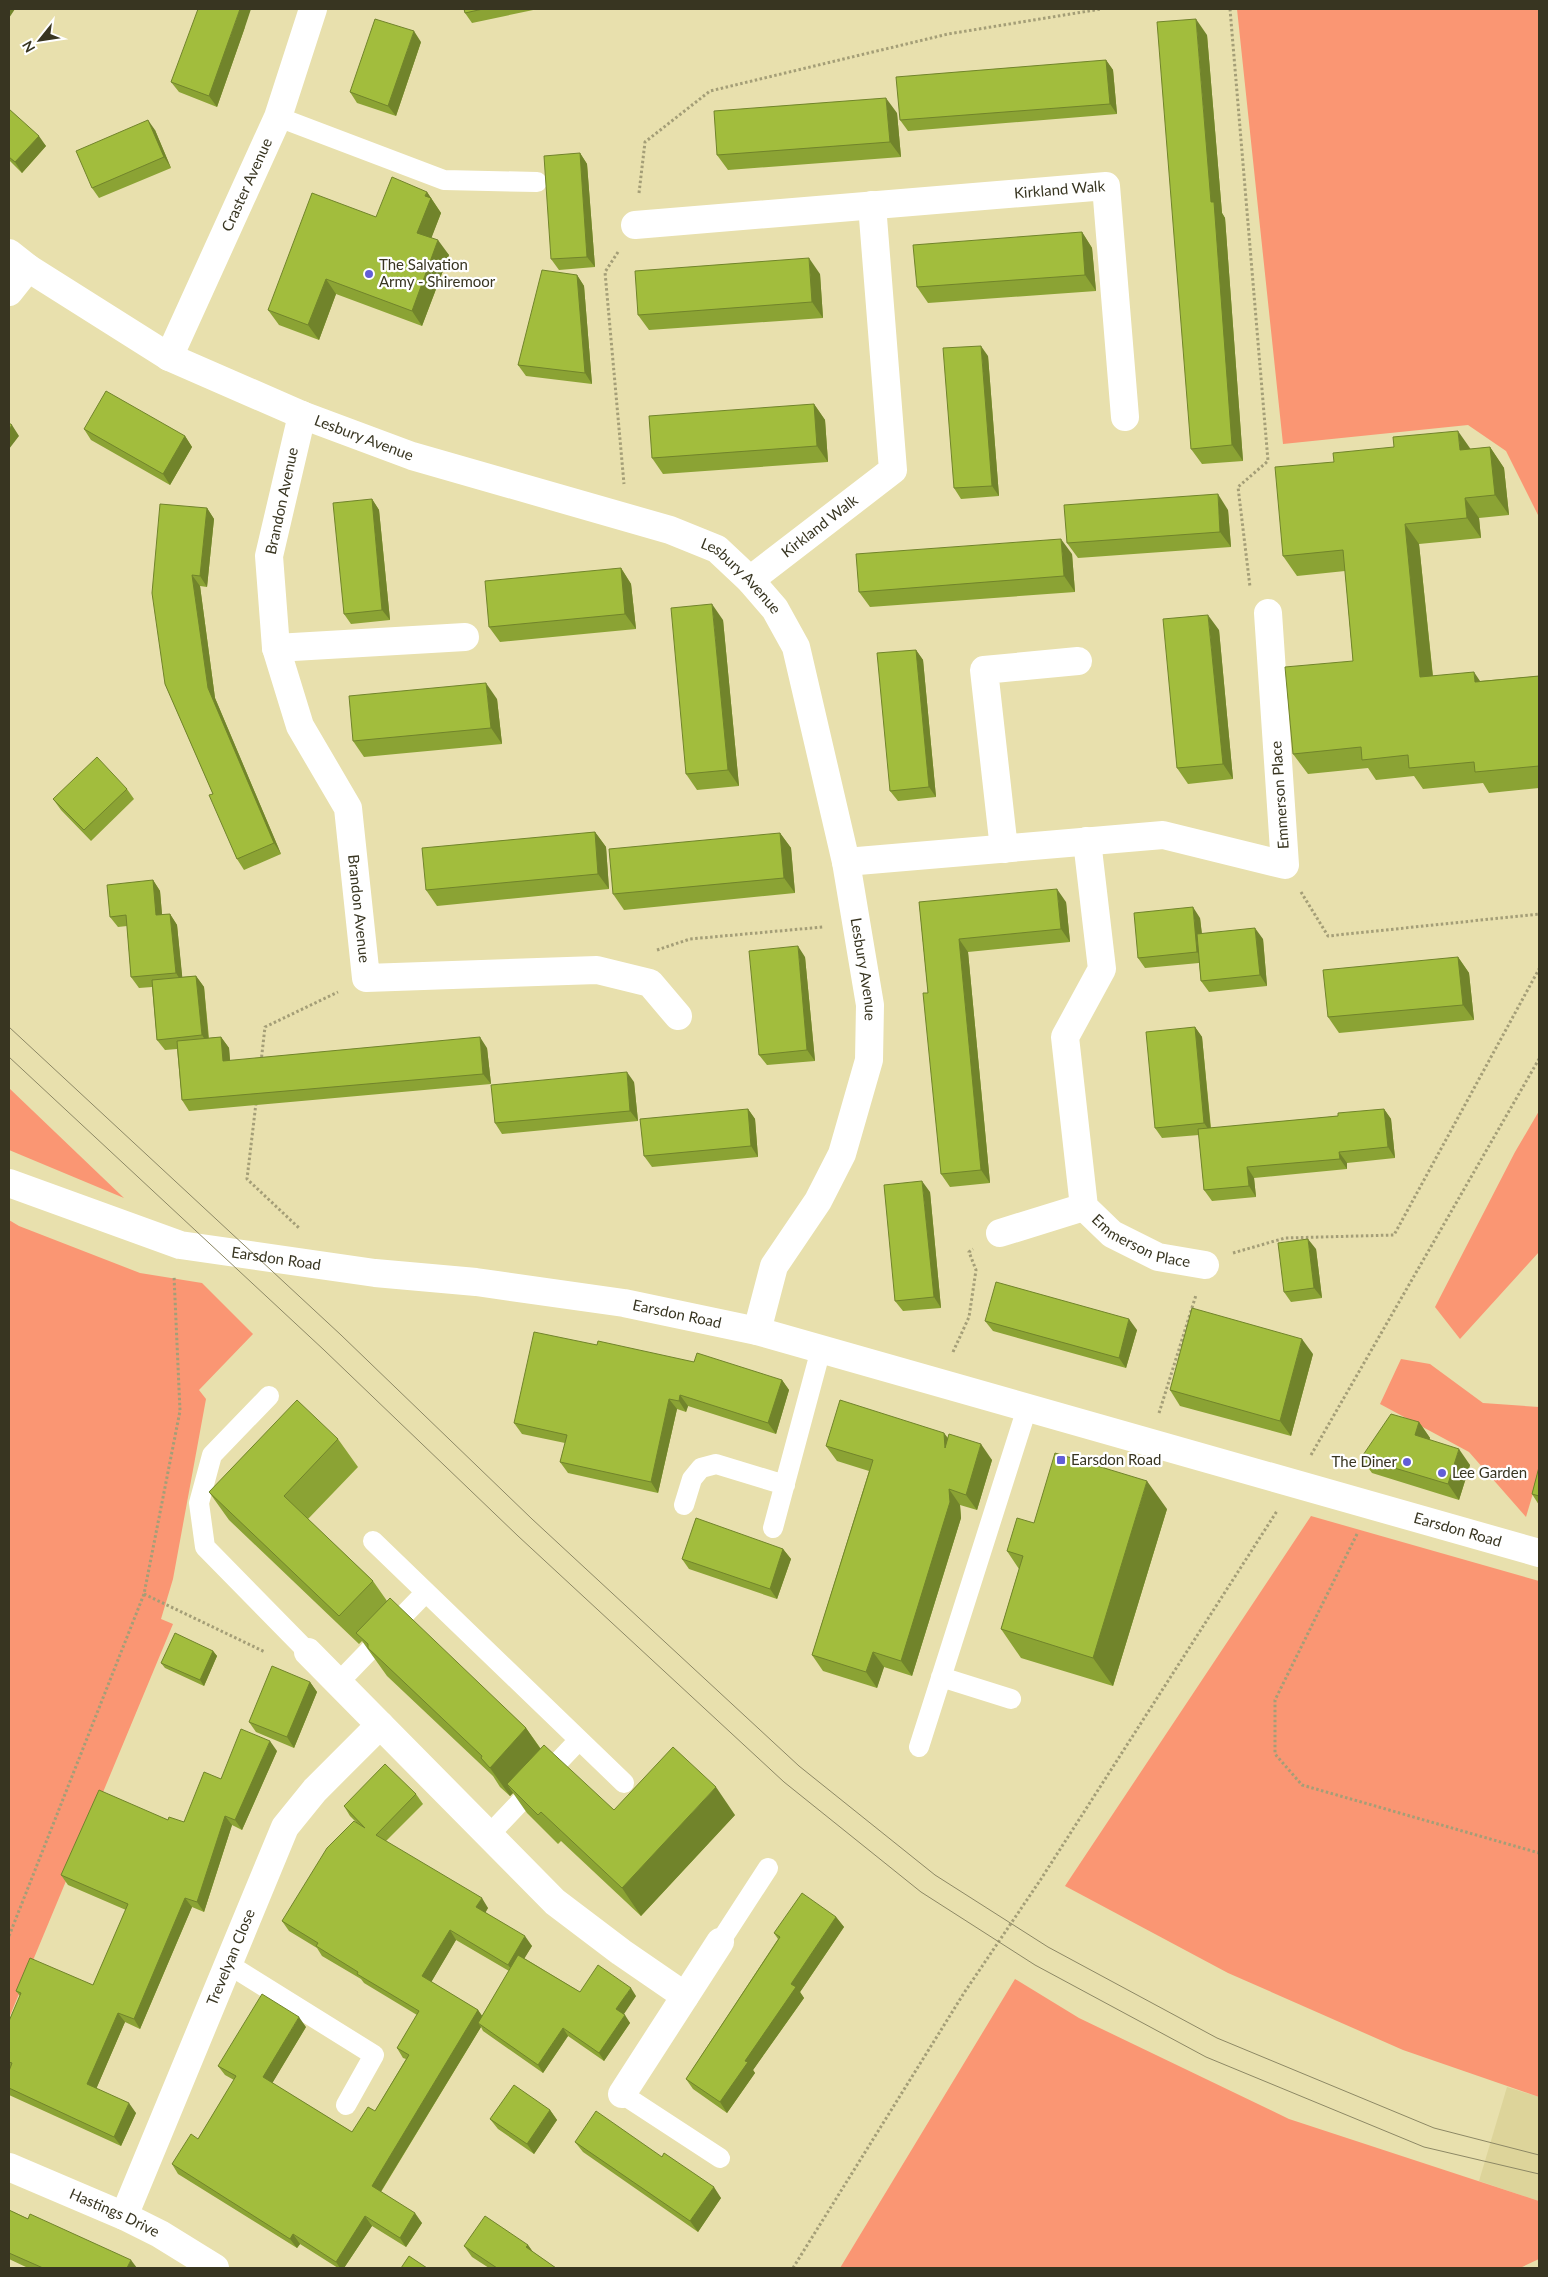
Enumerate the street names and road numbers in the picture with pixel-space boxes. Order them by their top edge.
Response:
street label: Craster Avenue [217,135,275,234]
street label: Kirkland Walk [1013,176,1106,202]
street label: Lesbury Avenue [312,410,416,464]
street label: Brandon Avenue [261,446,301,556]
street label: Kirkland Walk [777,490,861,561]
street label: Lesbury Avenue [699,533,786,616]
street label: Emmerson Place [1266,740,1292,850]
street label: Brandon Avenue [345,853,374,964]
street label: Lesbury Avenue [847,916,880,1021]
street label: Emmerson Place [1089,1210,1192,1270]
street label: Earsdon Road [230,1242,322,1273]
street label: Earsdon Road [631,1295,723,1331]
street label: Earsdon Road [1412,1508,1504,1550]
street label: Trevelyan Close [202,1906,258,2008]
street label: Hastings Drive [67,2184,163,2240]

